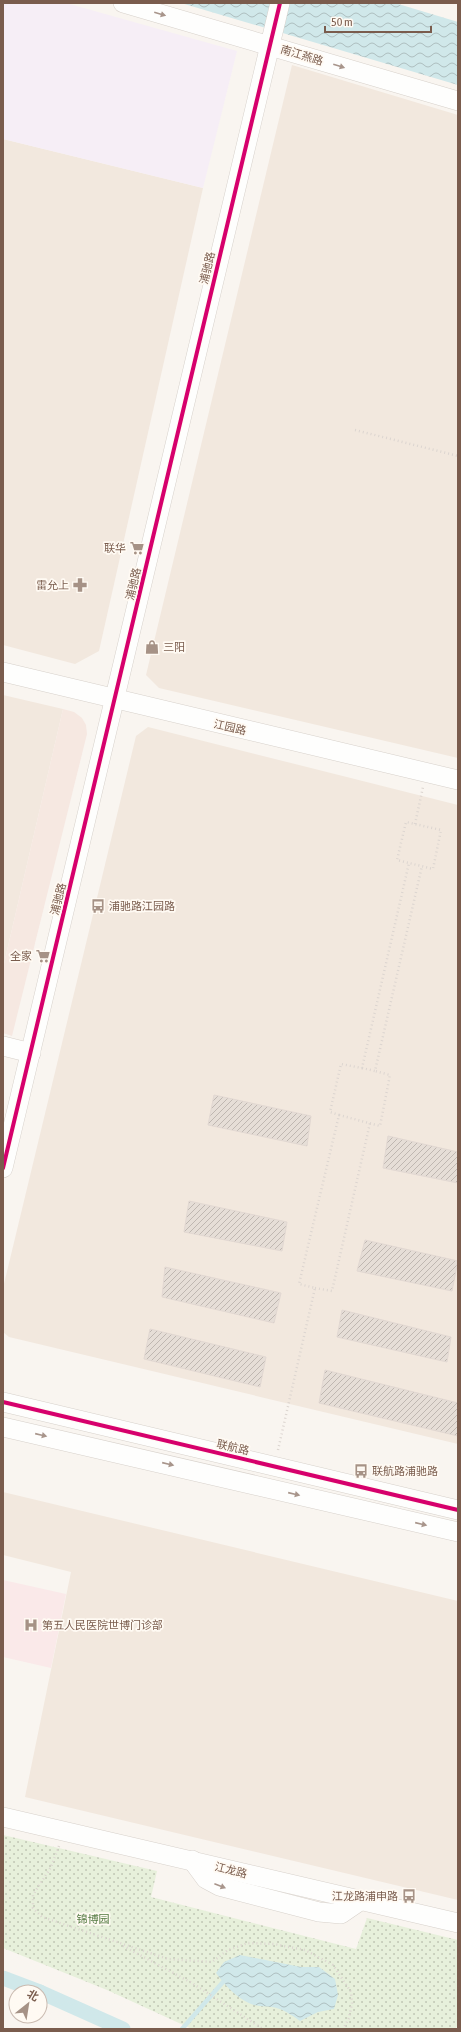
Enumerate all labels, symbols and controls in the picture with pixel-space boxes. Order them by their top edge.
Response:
scale bar [325,8,431,34]
one-way arrow [154,11,166,17]
text: 50 m [331,15,353,29]
street label: 南江燕路 [279,43,325,67]
one-way arrow [333,63,345,69]
street label: 浦驰路 [197,251,217,285]
supermarket icon: 联华 [129,540,145,556]
place label: 联华 [104,542,126,554]
street label: 浦驰路 [123,567,143,601]
pharmacy icon: 雷允上 [72,577,88,593]
place label: 雷允上 [36,579,69,591]
shop icon: 三阳 [144,639,160,655]
place label: 三阳 [163,641,185,653]
street label: 江园路 [213,717,247,737]
street label: 浦驰路 [48,882,68,916]
bus stop icon: 浦驰路江园路 [90,898,106,914]
place label: 浦驰路江园路 [109,900,175,912]
supermarket icon: 全家 [35,948,51,964]
place label: 全家 [10,950,32,962]
one-way arrow [35,1433,47,1439]
street label: 联航路 [216,1437,250,1457]
one-way arrow [162,1461,174,1467]
bus stop icon: 联航路浦驰路 [353,1463,369,1479]
place label: 联航路浦驰路 [372,1465,438,1477]
one-way arrow [288,1491,301,1497]
one-way arrow [415,1521,427,1527]
hospital icon: 第五人民医院世博门诊部 [23,1617,39,1633]
place label: 第五人民医院世博门诊部 [42,1619,163,1631]
street label: 江龙路 [214,1860,248,1880]
one-way arrow [214,1883,226,1889]
bus stop icon: 江龙路浦申路 [401,1888,417,1904]
place label: 江龙路浦申路 [332,1890,398,1902]
park label: 锦博园 [77,1913,110,1925]
north arrow [8,1984,48,2024]
text: 北 [25,1987,41,2003]

